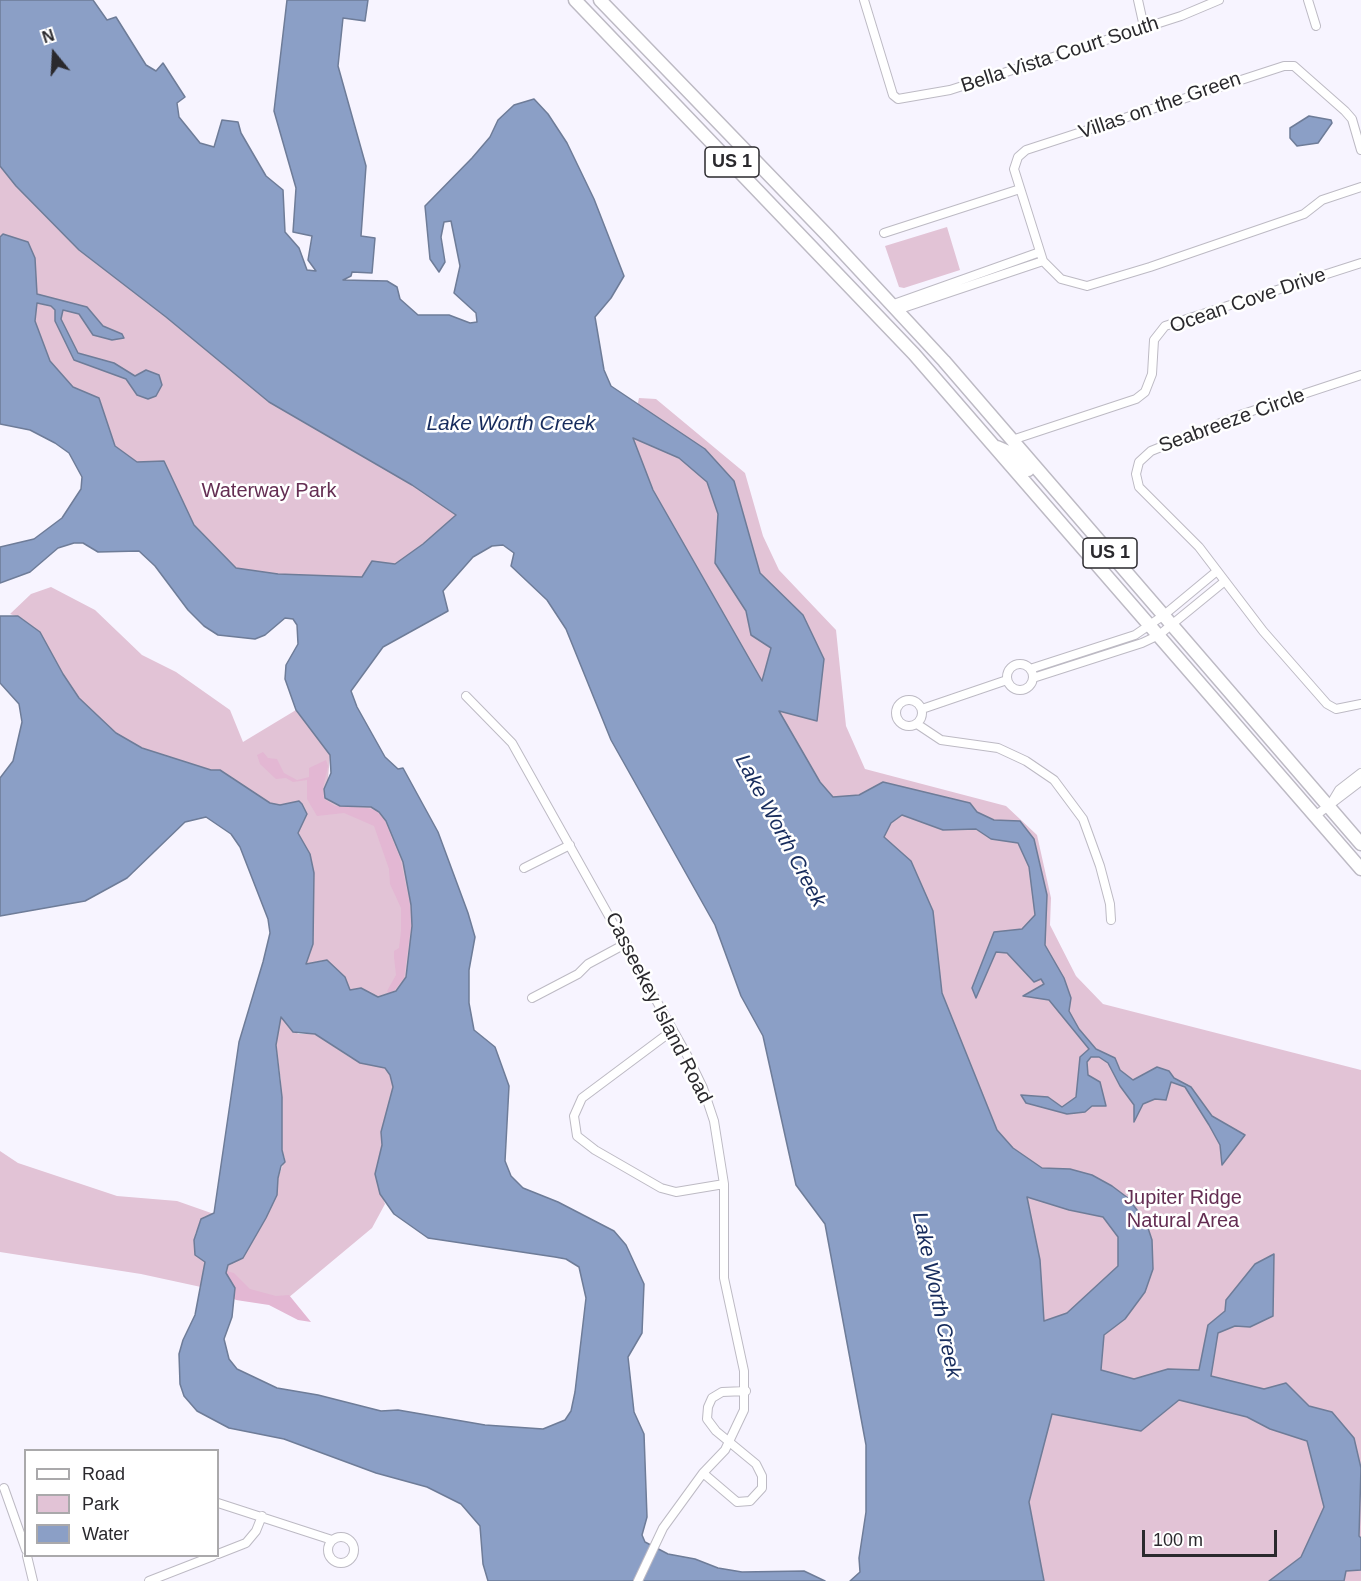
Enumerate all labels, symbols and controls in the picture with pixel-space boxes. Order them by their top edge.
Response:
street label: Bella Vista Court South [958,12,1162,98]
north arrow [24,24,84,84]
text: N [40,27,56,46]
street label: Villas on the Green [1076,67,1244,145]
road number: US 1 [705,147,759,177]
street label: Ocean Cove Drive [1167,263,1329,339]
street label: Seabreeze Circle [1156,383,1308,459]
water label: Lake Worth Creek [426,411,596,437]
park label: Waterway Park [202,479,336,503]
road number: US 1 [1083,538,1137,568]
water label: Lake Worth Creek [729,750,831,912]
street label: Casseekey Island Road [599,908,717,1108]
park label: Jupiter Ridge Natural Area [1124,1186,1242,1233]
water label: Lake Worth Creek [906,1210,966,1380]
legend [24,1449,219,1557]
text: Road [82,1464,125,1484]
text: Park [82,1494,119,1514]
scale bar [1145,1518,1280,1556]
text: Water [82,1524,129,1544]
text: 100 m [1153,1530,1203,1550]

